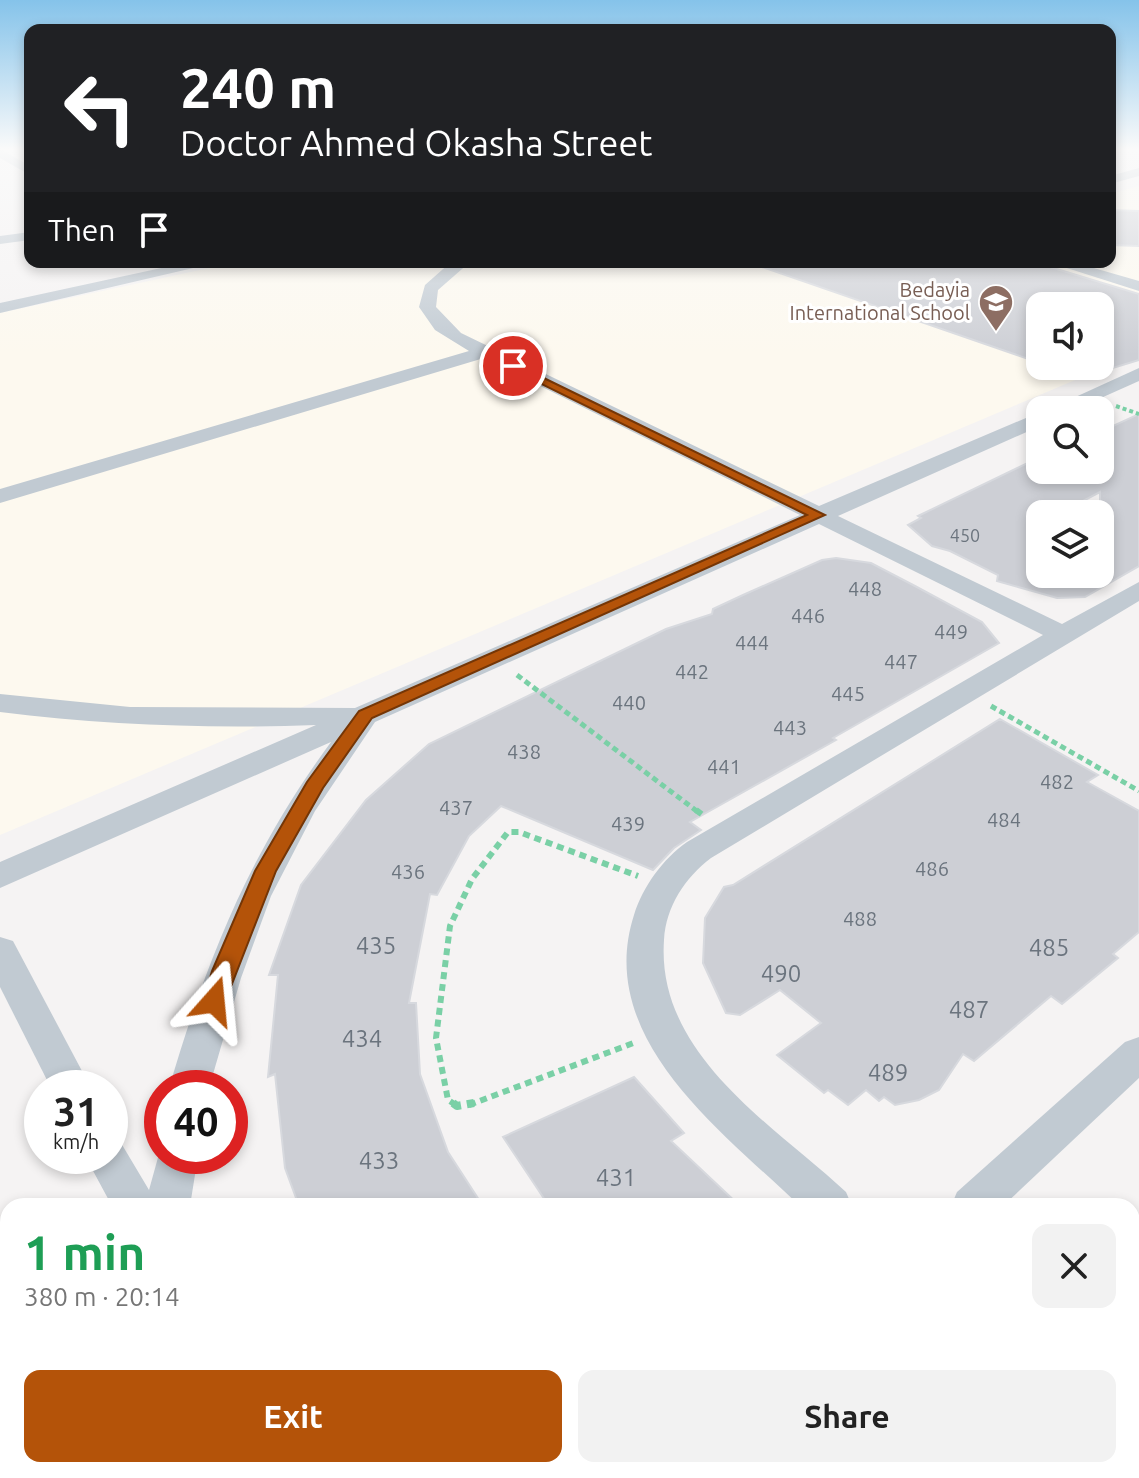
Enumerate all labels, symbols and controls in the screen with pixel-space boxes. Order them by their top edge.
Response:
icon: left [48,56,152,160]
text: 240 m [180,56,336,119]
text: Doctor Ahmed Okasha Street [180,122,652,163]
icon: arrive [132,208,176,252]
text: Then [48,213,116,247]
place label: Bedayia International School [790,278,970,324]
school or university icon: Bedayia International School [977,283,1015,333]
map controls [1026,292,1114,588]
button: sound [1026,292,1114,380]
pin [479,332,547,400]
icon: arrive [491,344,535,388]
button: search [1026,396,1114,484]
button: layers [1026,500,1114,588]
house number: 450 [950,525,980,545]
house number: 448 [848,577,882,600]
house number: 446 [791,604,825,627]
house number: 449 [934,620,968,643]
house number: 444 [735,631,769,654]
house number: 447 [884,650,918,673]
house number: 442 [675,660,709,683]
house number: 445 [831,682,865,705]
house number: 440 [612,691,646,714]
house number: 443 [773,716,807,739]
house number: 438 [507,740,541,763]
house number: 441 [707,755,741,778]
house number: 482 [1040,770,1074,793]
house number: 437 [439,796,473,819]
house number: 484 [987,808,1021,831]
house number: 439 [611,812,645,835]
house number: 486 [915,857,949,880]
house number: 436 [391,860,425,883]
house number: 488 [843,907,877,930]
house number: 435 [356,932,396,959]
house number: 485 [1029,934,1069,961]
position arrow [172,959,256,1043]
house number: 490 [761,960,801,987]
house number: 487 [949,996,989,1023]
house number: 434 [342,1025,382,1052]
house number: 489 [868,1059,908,1086]
speed limit sign: 40 [144,1070,248,1174]
text: 31 [53,1089,99,1134]
text: km/h [53,1130,99,1153]
house number: 433 [359,1147,399,1174]
house number: 431 [596,1164,636,1191]
button: close [1032,1224,1116,1308]
text: 1 min [24,1225,145,1279]
text: 380 m · 20:14 [24,1282,180,1311]
button: Exit [24,1370,562,1462]
button: Share [578,1370,1116,1462]

